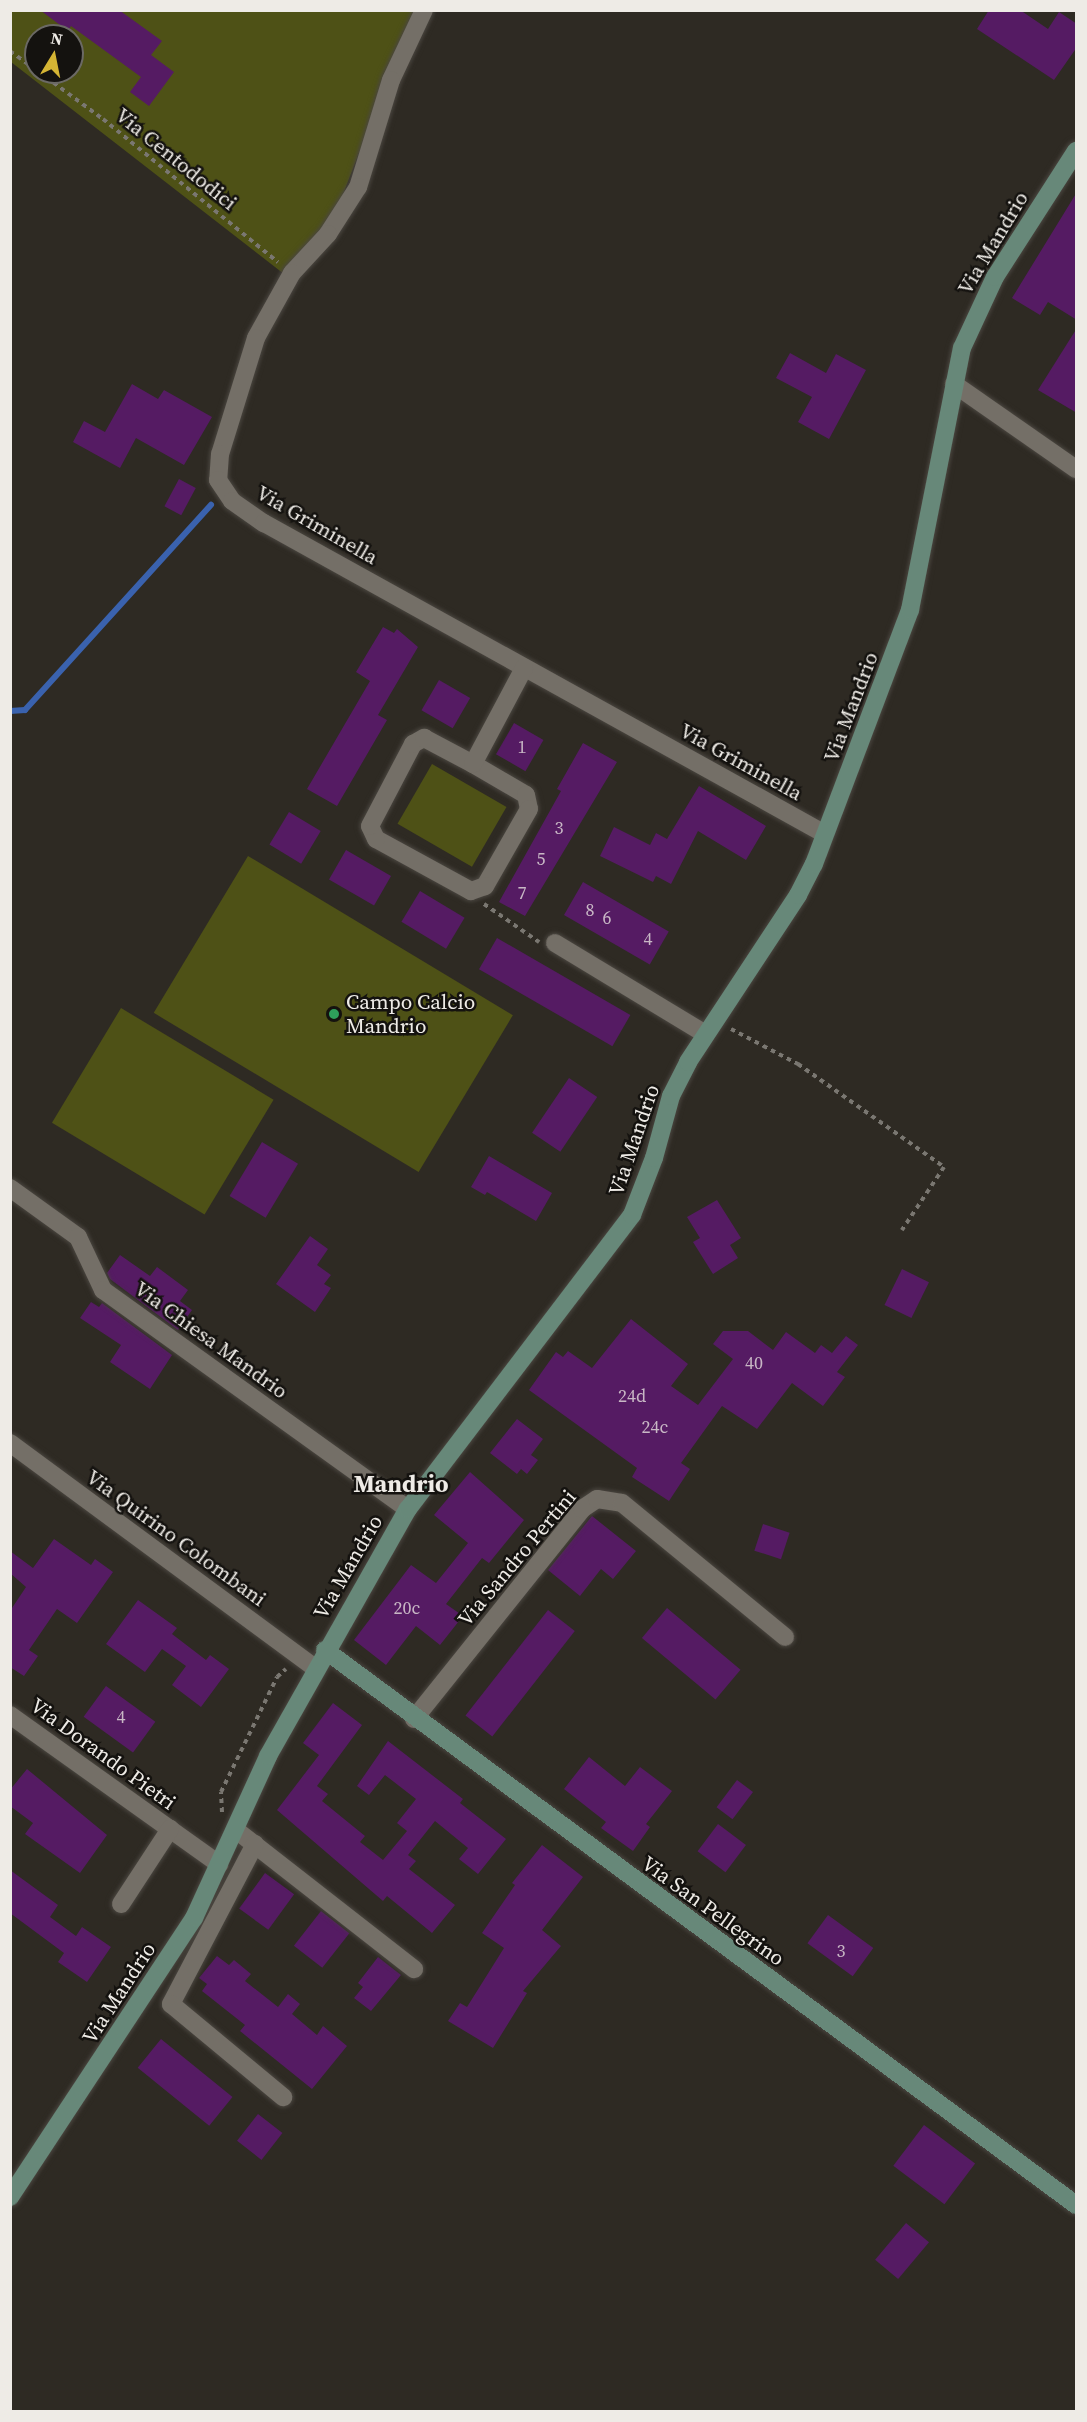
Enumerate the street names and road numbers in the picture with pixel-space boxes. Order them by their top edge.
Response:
street label: Via Centododici [110,103,242,215]
street label: Via Mandrio [952,187,1034,299]
street label: Via Griminella [252,480,382,570]
street label: Via Mandrio [818,648,884,766]
street label: Via Griminella [675,718,807,806]
street label: Via Mandrio [603,1081,665,1199]
street label: Via Chiesa Mandrio [129,1276,293,1404]
street label: Via Quirino Colombani [81,1464,271,1612]
street label: Via Sandro Pertini [453,1485,581,1631]
street label: Via Mandrio [308,1511,388,1623]
street label: Via Dorando Pietri [25,1693,181,1815]
street label: Via San Pellegrino [637,1851,789,1971]
street label: Via Mandrio [77,1938,161,2048]

